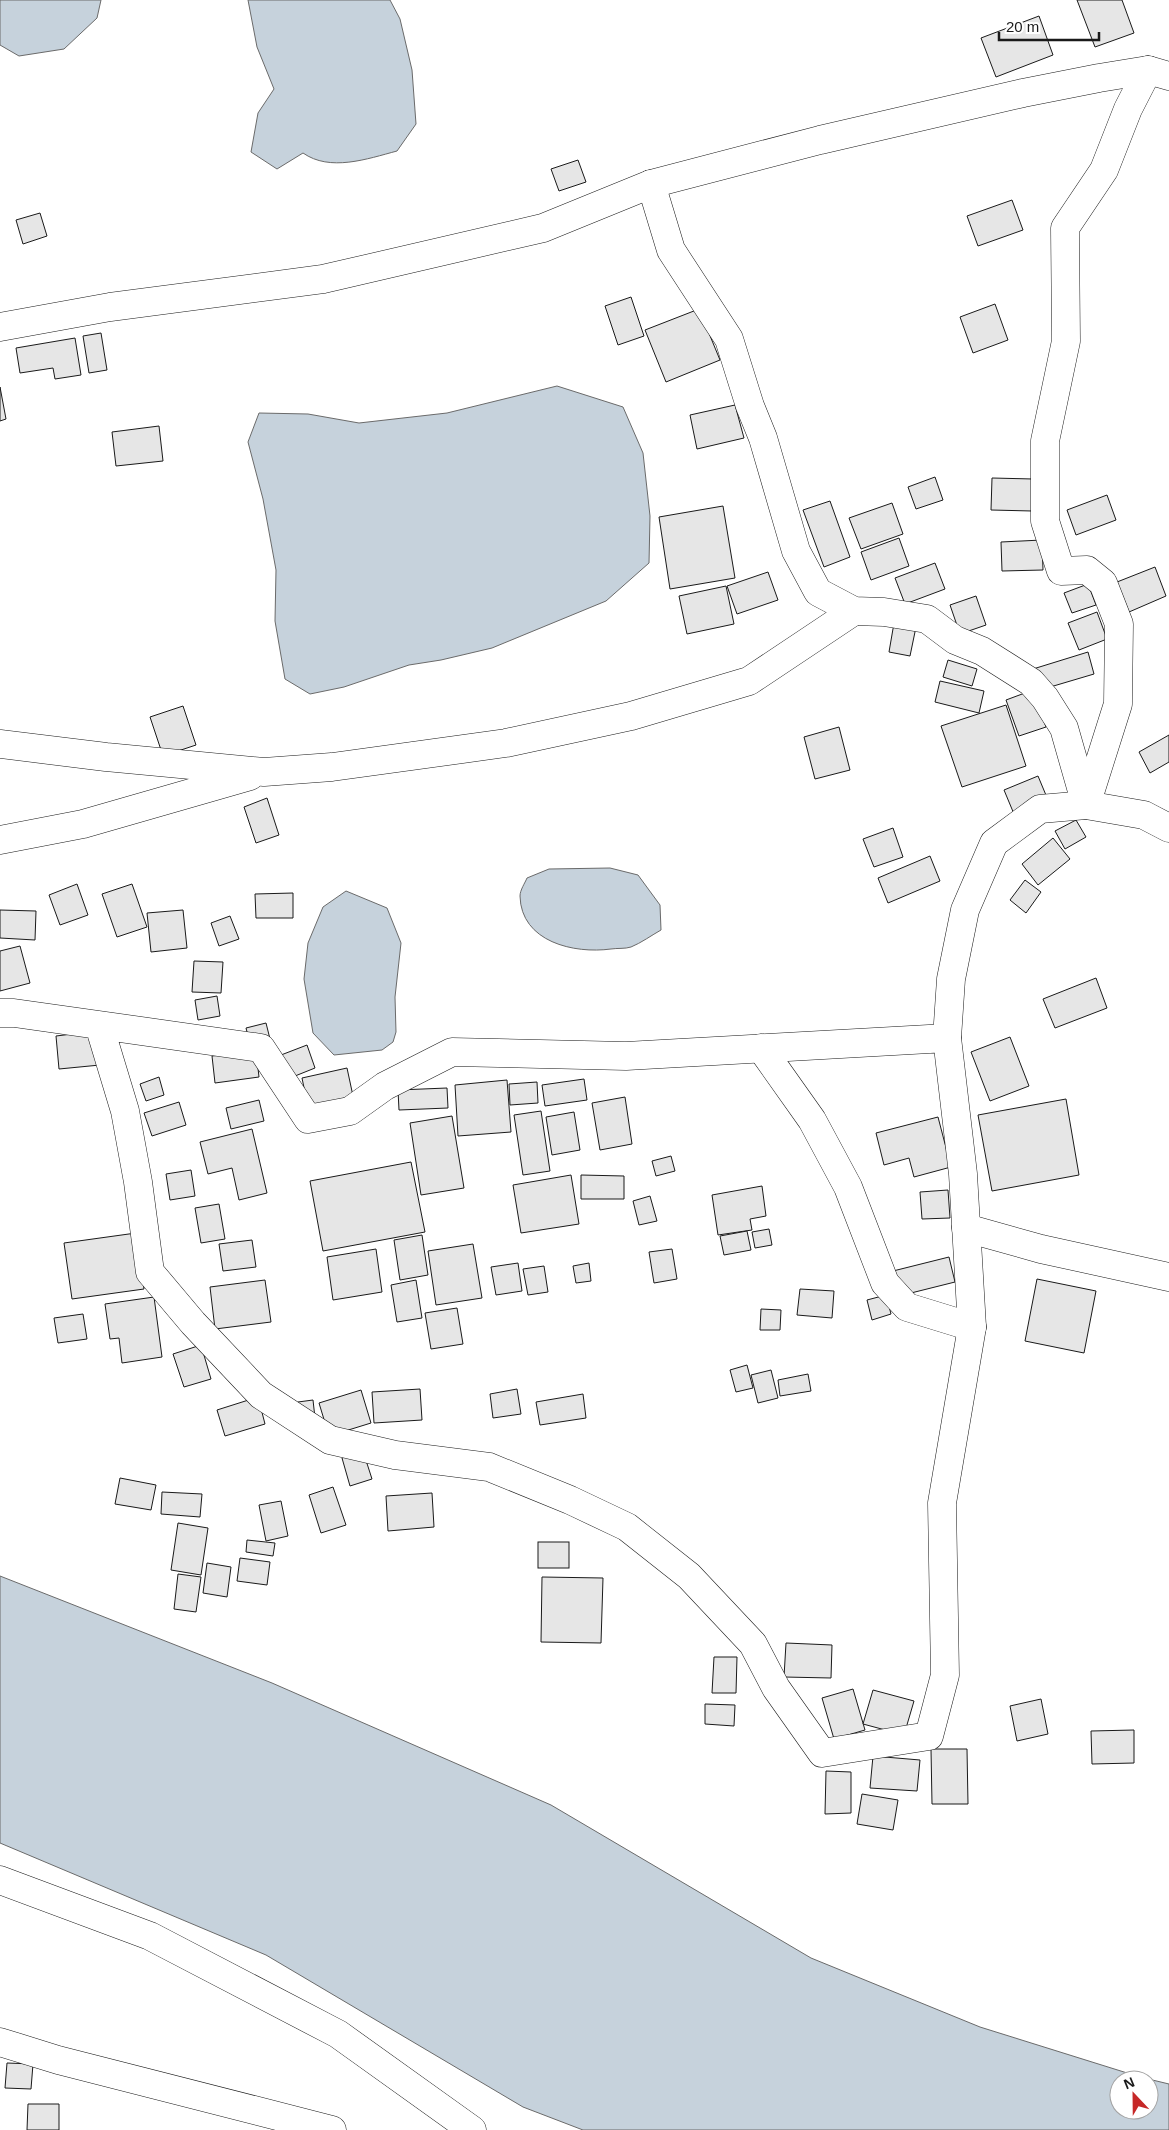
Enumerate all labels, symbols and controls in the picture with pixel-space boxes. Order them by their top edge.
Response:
scale bar [999,10,1099,42]
text: 20 m [1006,18,1039,35]
north arrow [1109,2070,1159,2120]
text: N [1121,2074,1137,2092]

